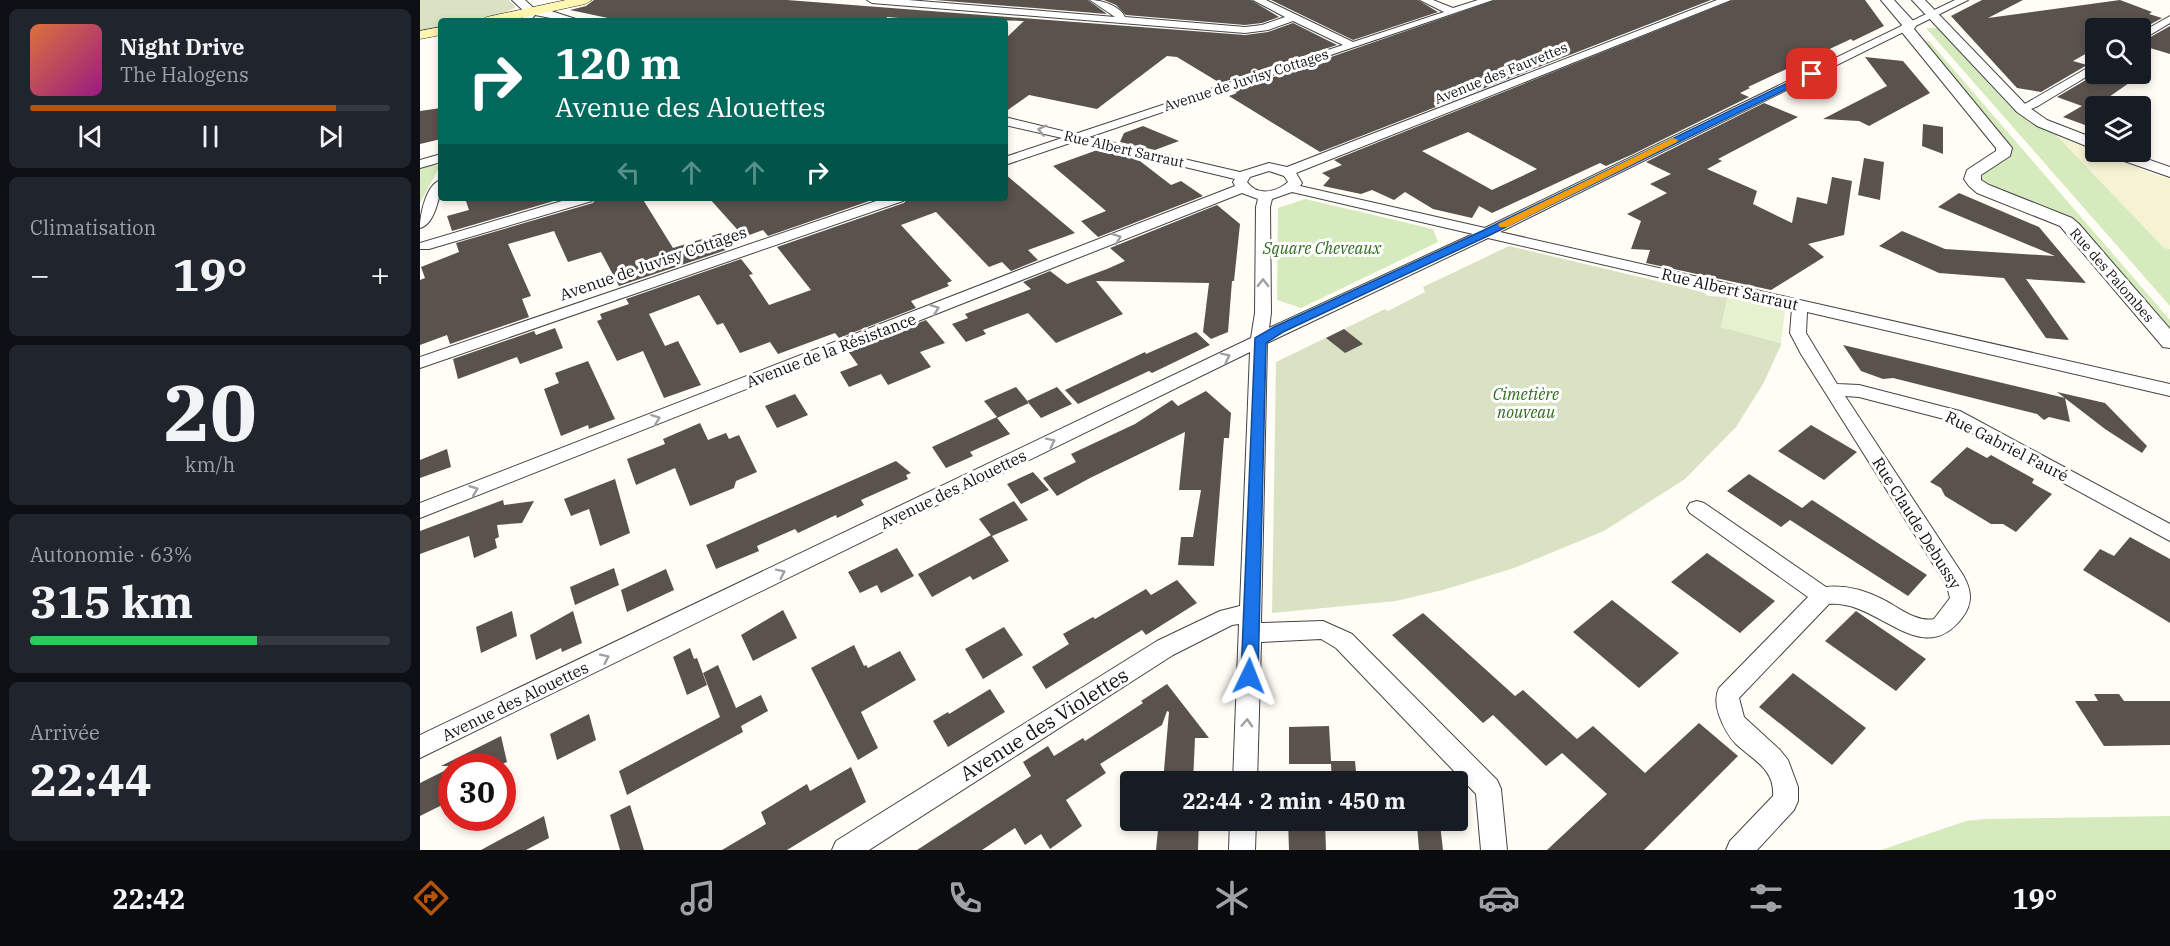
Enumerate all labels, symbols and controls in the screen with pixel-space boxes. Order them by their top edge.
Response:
map controls [2085,18,2151,162]
button: search [2085,18,2151,84]
text: Night Drive [120,32,245,61]
text: 120 m [555,36,681,91]
street label: Avenue des Fauvettes [1432,38,1570,108]
icon: right [456,42,534,120]
street label: Avenue de Juvisy Cottages [1161,45,1331,115]
pin [1786,48,1837,99]
icon: arrive [1795,57,1828,90]
text: The Halogens [120,61,249,88]
text: Avenue des Alouettes [555,89,826,124]
button: layers [2085,96,2151,162]
icon: previous [74,120,107,153]
icon: pause [194,120,227,153]
icon: next [314,120,347,153]
one-way arrow [1037,124,1047,137]
street label: Rue Albert Sarraut [1062,126,1186,172]
icon: left [612,156,645,189]
icon: ahead [675,156,708,189]
icon: ahead [738,156,771,189]
icon: right [801,156,834,189]
text: Climatisation [30,214,156,241]
street label: Avenue de Juvisy Cottages [557,222,749,304]
street label: Rue des Palombes [2066,224,2158,326]
one-way arrow [1111,232,1121,245]
park label: Square Cheveaux [1262,238,1382,258]
text: 19° [172,245,248,303]
text: − [30,253,50,296]
text: + [370,253,390,296]
street label: Rue Albert Sarraut [1660,264,1801,315]
one-way arrow [1257,278,1269,287]
one-way arrow [929,304,940,316]
street label: Avenue de la Résistance [743,308,919,392]
one-way arrow [1220,353,1231,365]
text: 20 [163,361,257,462]
park label: Cimetière nouveau [1493,384,1559,422]
street label: Rue Gabriel Fauré [1942,406,2072,486]
one-way arrow [650,414,661,426]
one-way arrow [1044,438,1055,450]
street label: Avenue des Alouettes [877,445,1029,533]
text: km/h [185,451,235,478]
street label: Rue Claude Debussy [1868,453,1966,593]
one-way arrow [468,485,479,497]
text: Autonomie · 63% [30,541,192,568]
one-way arrow [774,568,785,580]
text: 315 km [30,572,193,630]
position arrow [1217,644,1281,708]
one-way arrow [599,653,610,665]
street label: Avenue des Alouettes [439,657,591,745]
street label: Avenue des Violettes [955,661,1133,787]
text: Arrivée [30,719,100,746]
one-way arrow [1241,719,1254,728]
text: 22:44 [30,750,152,808]
speed limit sign: 30 [438,753,516,831]
text: 22:44 · 2 min · 450 m [1182,786,1406,815]
icon: directions [410,877,452,919]
icon: music [677,877,719,919]
icon: phone [944,877,986,919]
icon: climate [1211,877,1253,919]
icon: car [1478,877,1520,919]
icon: filters [1745,877,1787,919]
text: 22:42 [112,881,185,916]
text: 19° [2012,881,2057,916]

